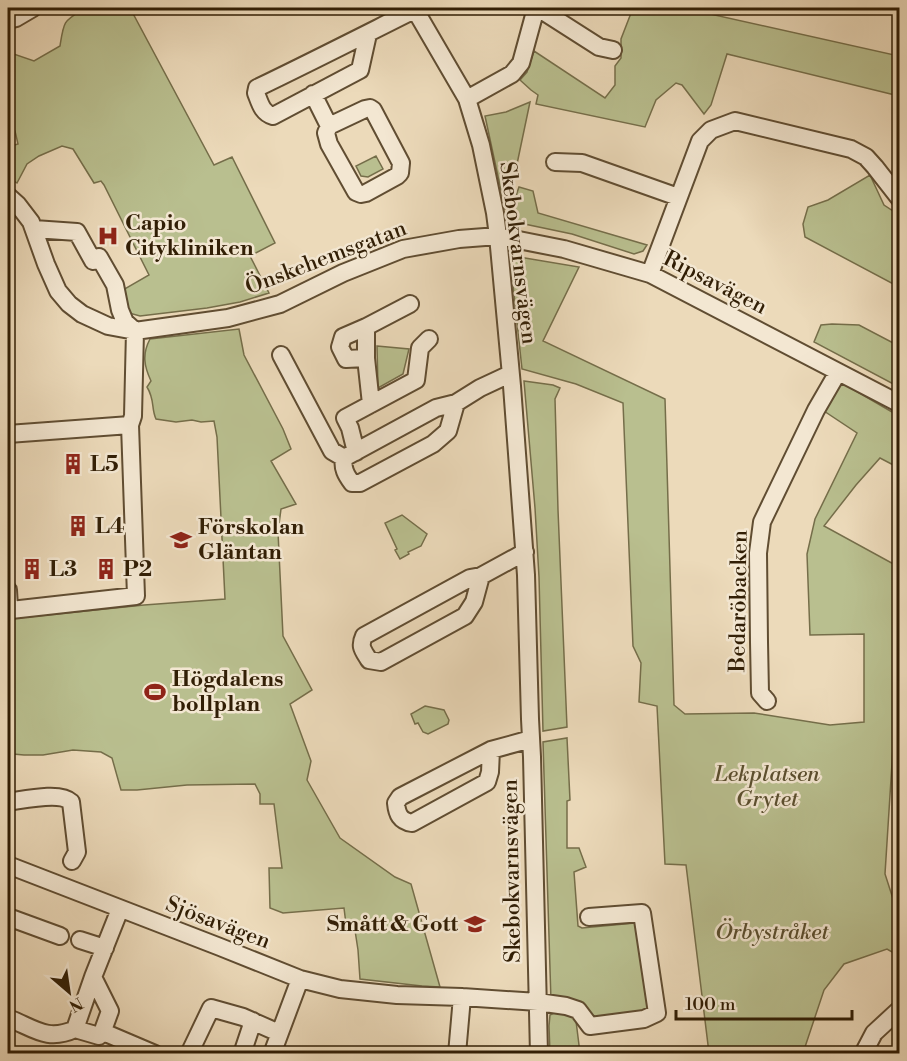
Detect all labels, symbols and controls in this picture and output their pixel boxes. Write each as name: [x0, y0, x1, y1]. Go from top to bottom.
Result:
street label: Skebokvarnsvägen: [493, 160, 543, 346]
place label: Capio Citykliniken: [125, 210, 254, 262]
street label: Önskehemsgatan: [241, 214, 410, 301]
hospital icon: Capio Citykliniken: [96, 224, 120, 248]
street label: Ripsavägen: [658, 245, 772, 321]
place label: L5: [90, 451, 119, 478]
building icon: L5: [61, 452, 85, 476]
place label: L4: [95, 513, 125, 540]
building icon: L4: [66, 514, 90, 538]
place label: Förskolan Gläntan: [198, 514, 305, 566]
school or university icon: Förskolan Gläntan: [169, 528, 193, 552]
street label: Bedaröbacken: [724, 530, 754, 673]
place label: L3: [49, 556, 77, 583]
place label: P2: [123, 556, 152, 583]
building icon: L3: [20, 557, 44, 581]
building icon: P2: [94, 557, 118, 581]
place label: Högdalens bollplan: [172, 666, 283, 718]
sports icon: Högdalens bollplan: [143, 680, 167, 704]
park label: Lekplatsen Grytet: [714, 761, 820, 813]
street label: Skebokvarnsvägen: [497, 779, 527, 963]
street label: Sjösavägen: [162, 891, 274, 955]
place label: Smått & Gott: [327, 911, 458, 938]
school or university icon: Smått & Gott: [463, 912, 487, 936]
park label: Örbystråket: [715, 918, 830, 946]
north arrow: [39, 962, 99, 1022]
scale bar: [676, 983, 852, 1021]
text: N: [65, 992, 86, 1016]
text: 100 m: [685, 993, 736, 1016]

